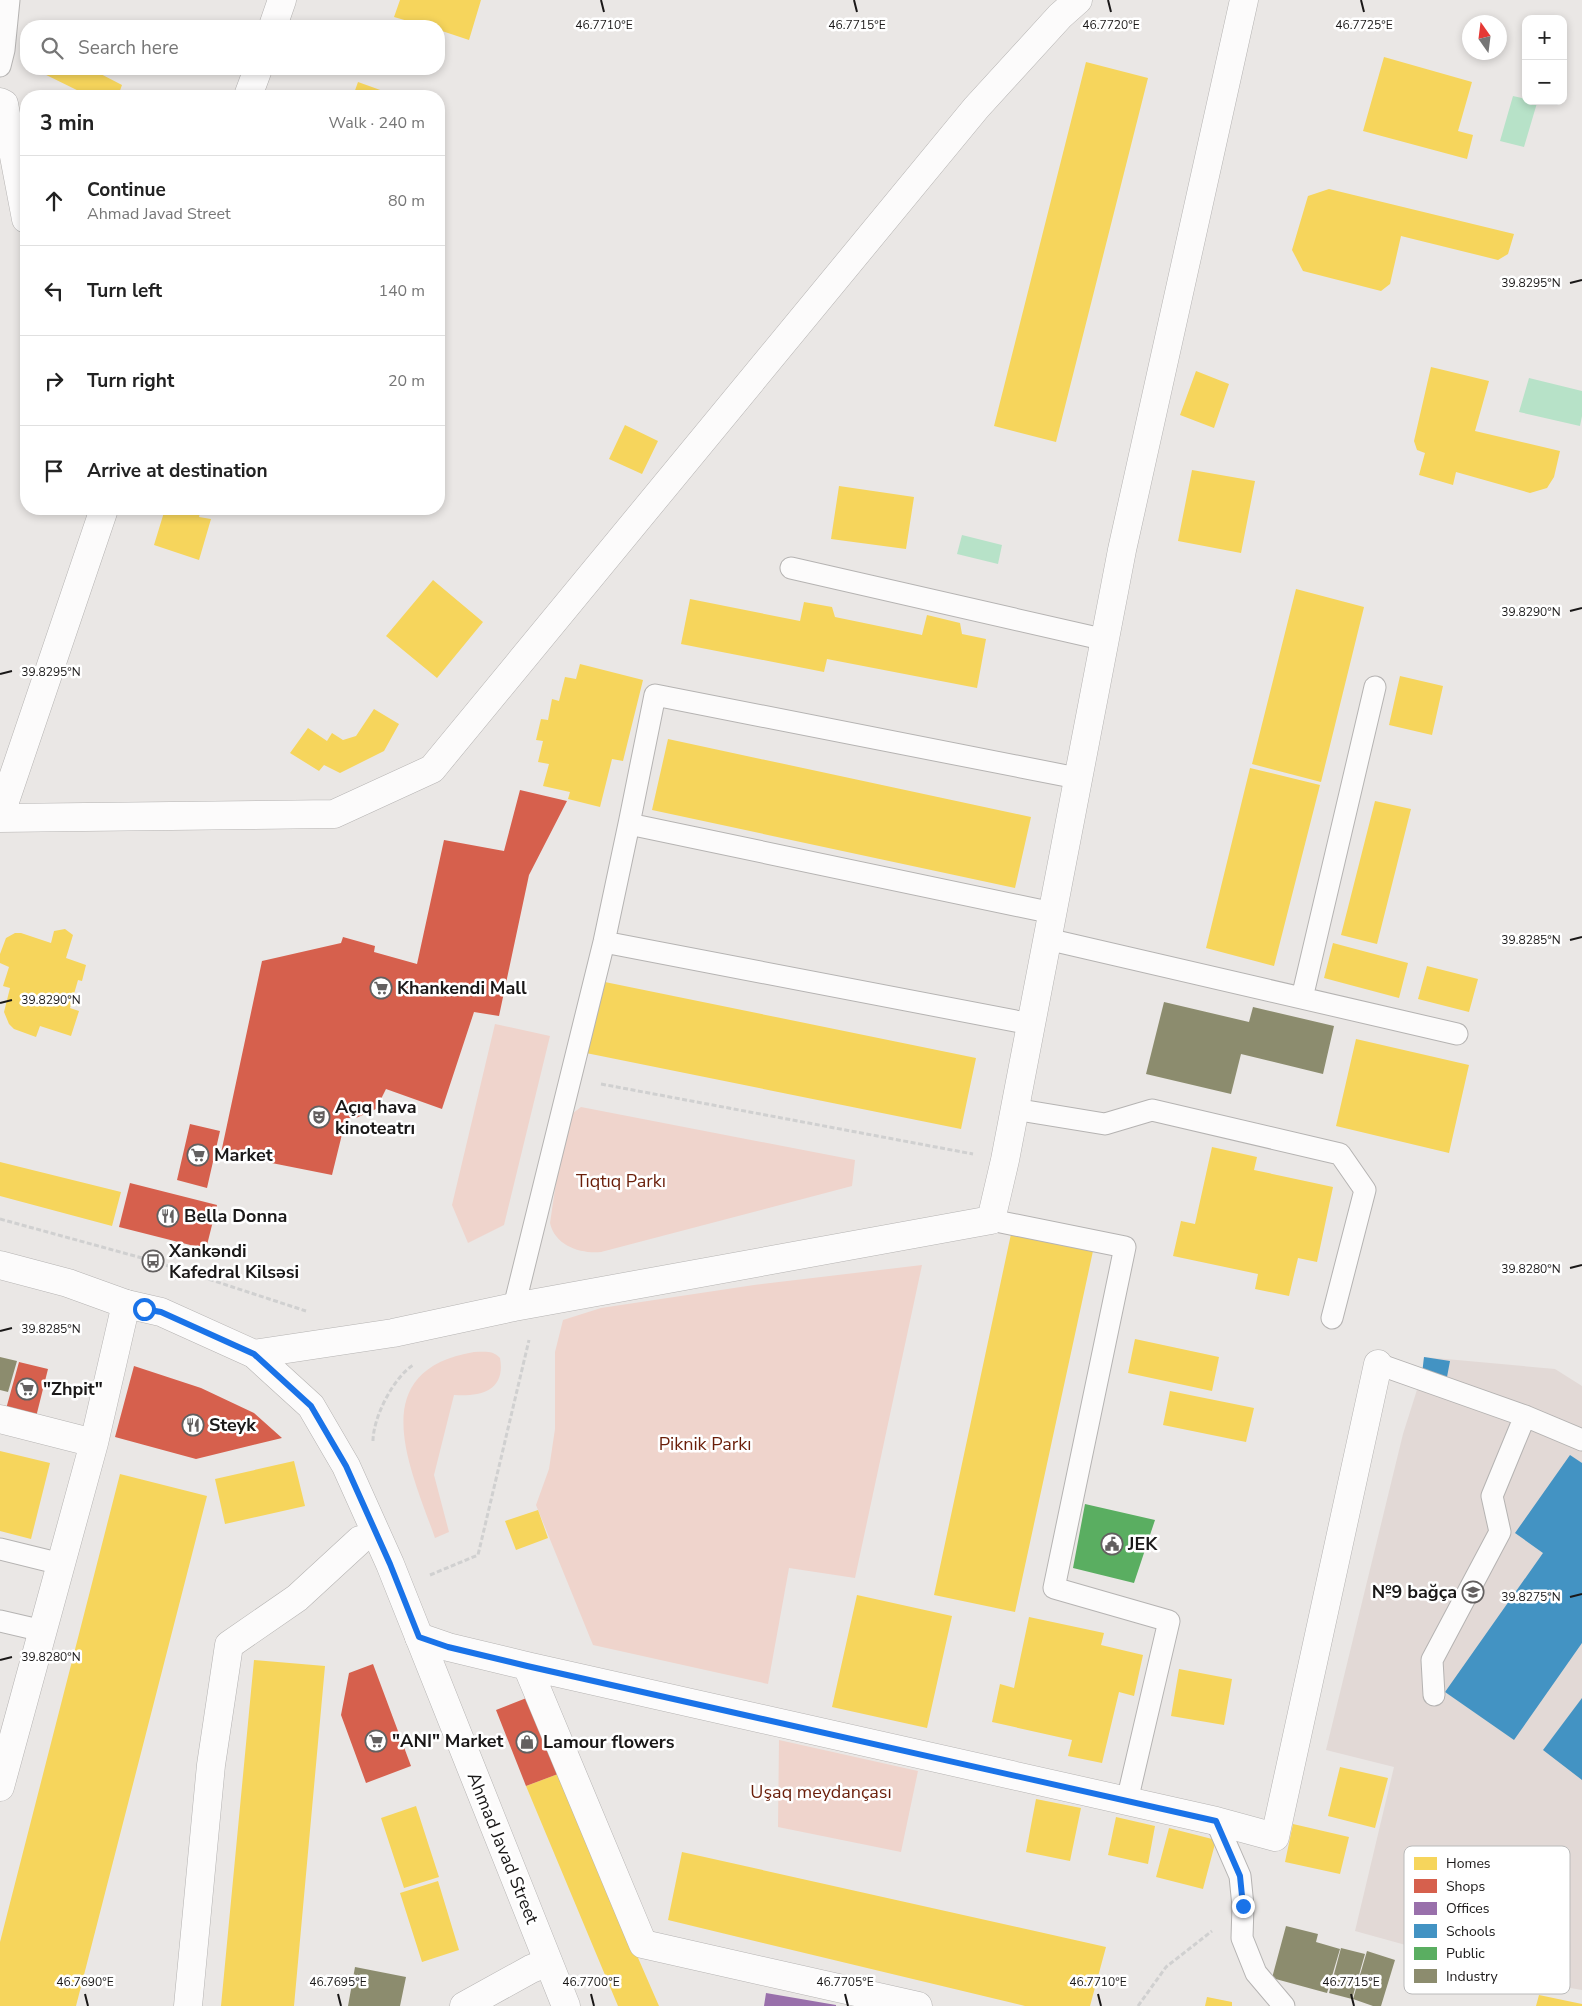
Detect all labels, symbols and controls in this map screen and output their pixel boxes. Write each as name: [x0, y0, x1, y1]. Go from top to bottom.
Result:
north arrow: [1462, 15, 1507, 60]
map controls: [1522, 15, 1567, 105]
button: +: [1522, 15, 1567, 60]
text: 46.7710°E: [575, 17, 633, 33]
text: 46.7715°E: [828, 17, 886, 33]
text: 46.7720°E: [1082, 17, 1140, 33]
text: 46.7725°E: [1335, 17, 1393, 33]
search box: [20, 20, 445, 75]
icon: search: [38, 34, 66, 62]
text: Search here: [78, 35, 179, 61]
button: −: [1522, 60, 1567, 105]
text: 3 min: [40, 109, 94, 137]
text: Walk · 240 m: [329, 112, 425, 134]
text: Continue: [87, 177, 166, 203]
icon: ahead: [40, 187, 68, 215]
text: 80 m: [388, 190, 425, 212]
text: Ahmad Javad Street: [87, 203, 231, 225]
text: 39.8295°N: [1501, 275, 1561, 291]
icon: left: [40, 277, 68, 305]
text: Turn left: [87, 278, 162, 304]
text: 140 m: [378, 280, 425, 302]
icon: right: [40, 367, 68, 395]
text: Turn right: [87, 368, 174, 394]
text: 20 m: [388, 370, 425, 392]
icon: arrive: [40, 457, 68, 485]
text: Arrive at destination: [87, 458, 268, 484]
text: 39.8290°N: [1501, 604, 1561, 620]
text: 39.8295°N: [21, 664, 81, 680]
text: 39.8285°N: [1501, 932, 1561, 948]
supermarket icon: Khankendi Mall: [369, 976, 393, 1000]
place label: Khankendi Mall: [397, 976, 527, 1000]
text: 39.8290°N: [21, 992, 81, 1008]
place label: Açıq hava kinoteatrı: [335, 1095, 417, 1140]
theatre icon: Açıq hava kinoteatrı: [307, 1105, 331, 1129]
supermarket icon: Market: [186, 1143, 210, 1167]
place label: Market: [214, 1143, 273, 1167]
park label: Tıqtıq Parkı: [576, 1169, 666, 1193]
restaurant icon: Bella Donna: [156, 1204, 180, 1228]
place label: Bella Donna: [184, 1204, 287, 1228]
place label: Xankəndi Kafedral Kilsəsi: [168, 1239, 299, 1284]
bus stop icon: Xankəndi Kafedral Kilsəsi: [141, 1249, 165, 1273]
text: 39.8280°N: [1501, 1261, 1561, 1277]
route start: [133, 1298, 156, 1321]
text: 39.8285°N: [21, 1321, 81, 1337]
supermarket icon: "Zhpit": [15, 1377, 39, 1401]
place label: "Zhpit": [43, 1377, 103, 1401]
restaurant icon: Steyk: [181, 1413, 205, 1437]
place label: Steyk: [209, 1413, 256, 1437]
park label: Piknik Parkı: [659, 1432, 751, 1456]
public building icon: JEK: [1100, 1532, 1124, 1556]
place label: JEK: [1127, 1532, 1158, 1556]
place label: №9 bağça: [1372, 1580, 1457, 1604]
school or university icon: №9 bağça: [1461, 1580, 1485, 1604]
text: 39.8275°N: [1501, 1589, 1561, 1605]
text: 39.8280°N: [21, 1649, 81, 1665]
supermarket icon: "ANI" Market: [364, 1729, 388, 1753]
place label: "ANI" Market: [392, 1729, 504, 1753]
shop icon: Lamour flowers: [515, 1730, 539, 1754]
place label: Lamour flowers: [543, 1730, 675, 1754]
street label: Ahmad Javad Street: [462, 1769, 545, 1928]
park label: Uşaq meydançası: [750, 1780, 892, 1804]
legend: [1404, 1846, 1570, 1994]
text: Homes: [1446, 1854, 1491, 1873]
text: Shops: [1446, 1877, 1486, 1896]
route end: [1232, 1895, 1255, 1918]
text: Offices: [1446, 1899, 1490, 1918]
text: Schools: [1446, 1922, 1496, 1941]
text: Public: [1446, 1944, 1485, 1963]
text: Industry: [1446, 1967, 1499, 1986]
text: 46.7690°E: [56, 1974, 114, 1990]
text: 46.7695°E: [309, 1974, 367, 1990]
text: 46.7700°E: [562, 1974, 620, 1990]
text: 46.7705°E: [816, 1974, 874, 1990]
text: 46.7710°E: [1069, 1974, 1127, 1990]
text: 46.7715°E: [1322, 1974, 1380, 1990]

